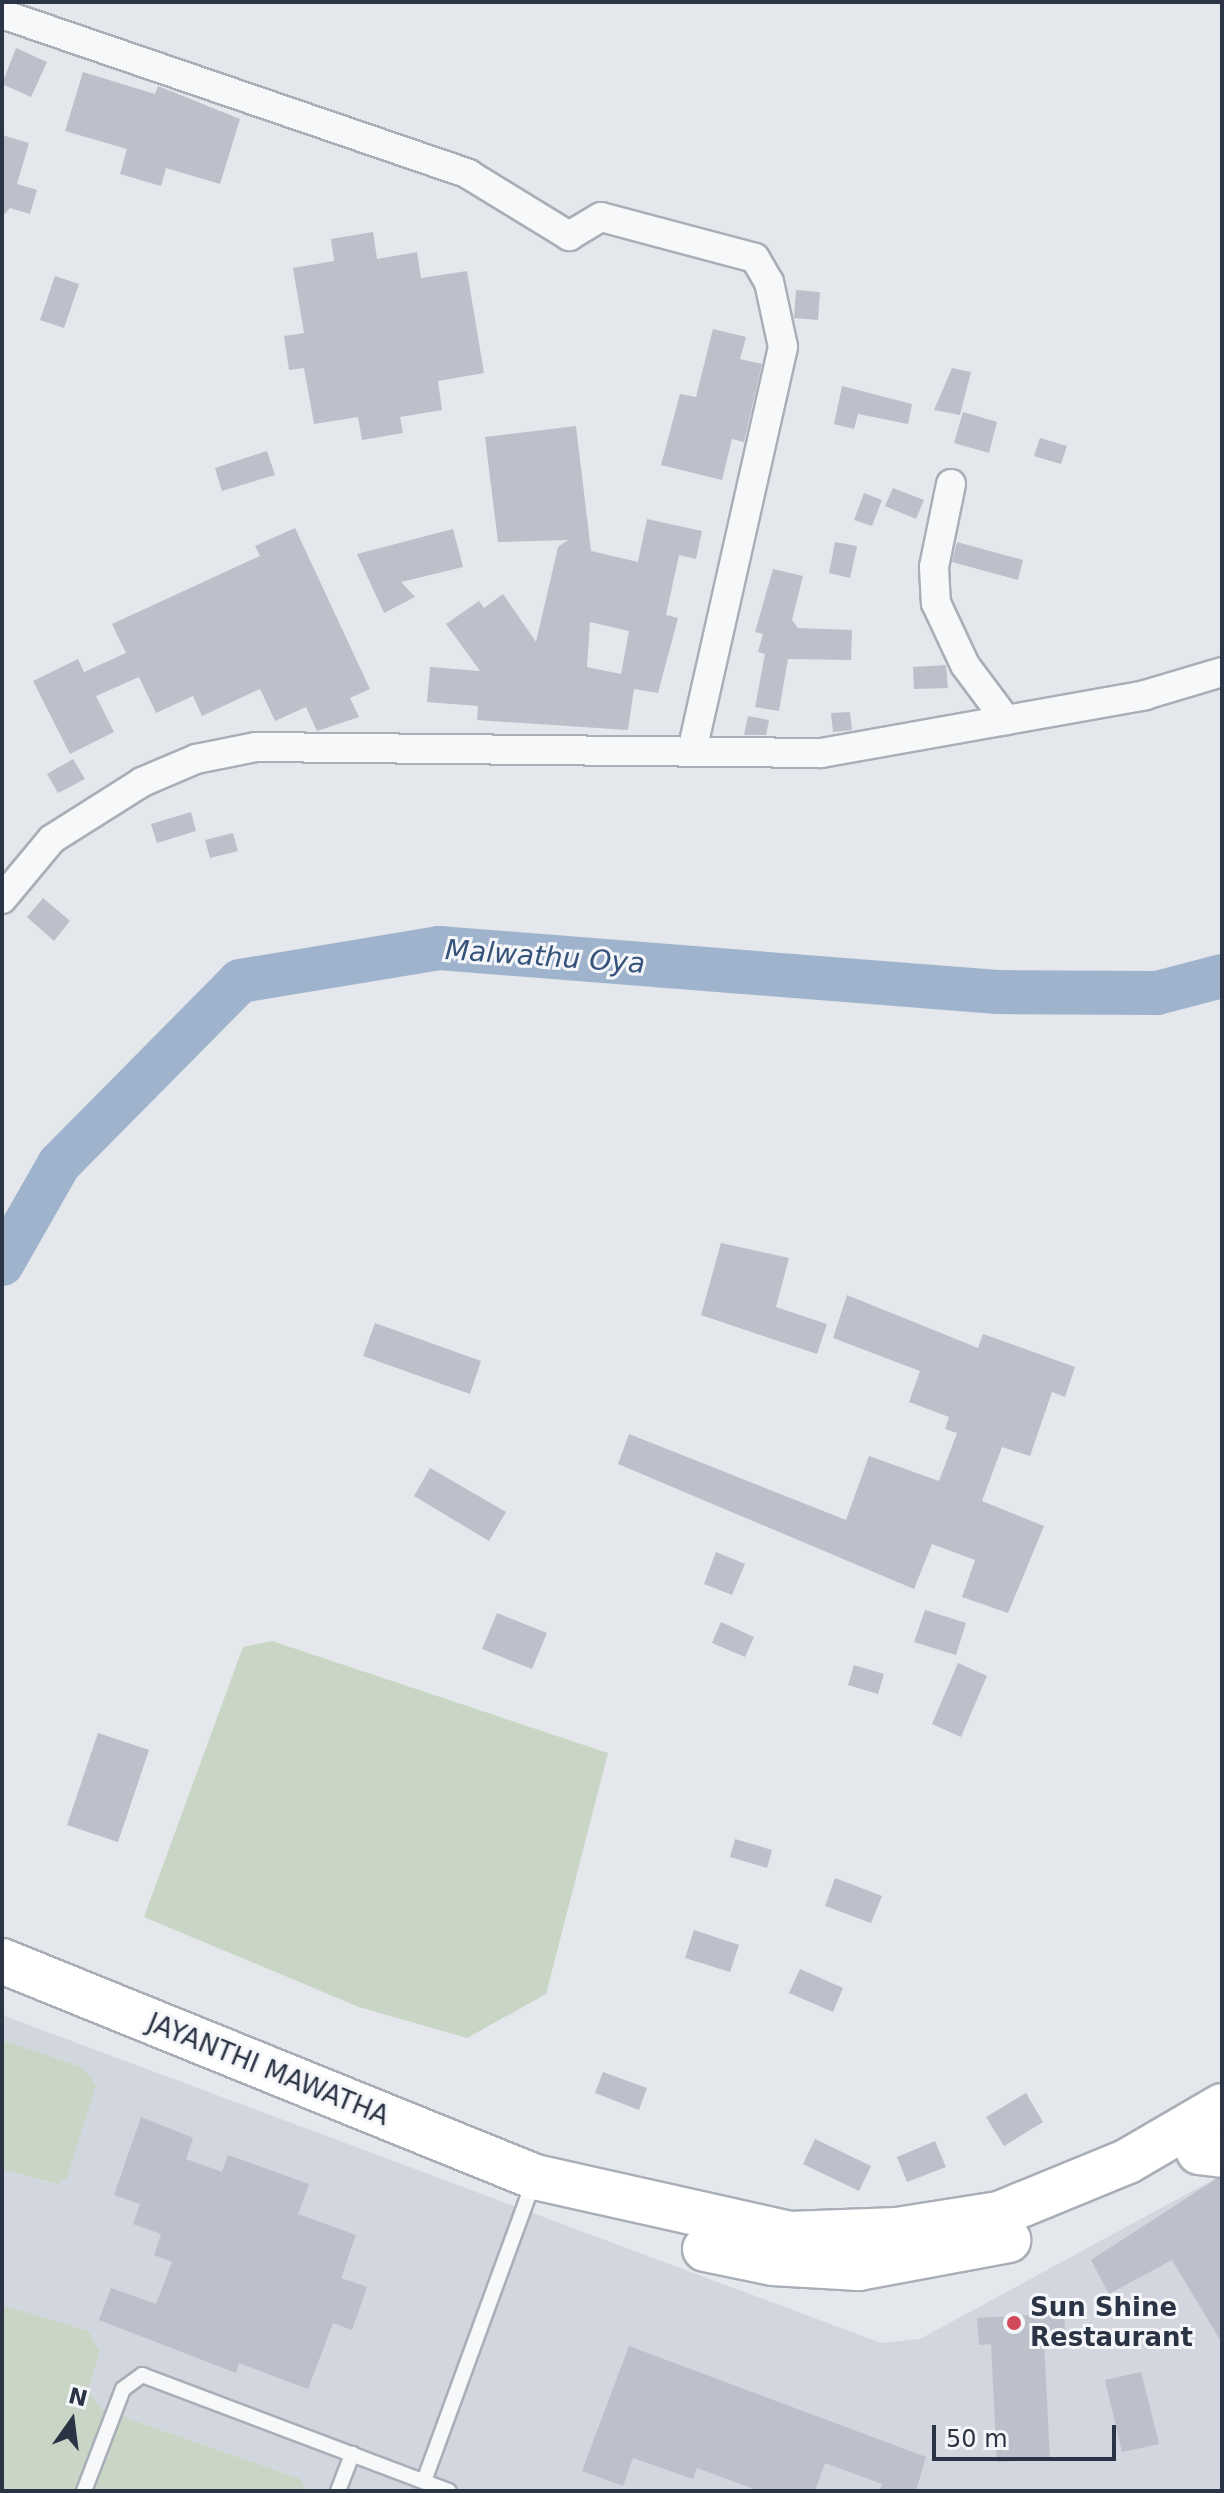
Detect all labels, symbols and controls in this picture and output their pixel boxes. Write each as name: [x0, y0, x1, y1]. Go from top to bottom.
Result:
water label: Malwathu Oya: [444, 933, 646, 981]
street label: JAYANTHI MAWATHA: [143, 2007, 393, 2133]
place label: Sun Shine Restaurant: [1030, 2292, 1193, 2354]
marker: Sun Shine Restaurant: [1005, 2314, 1023, 2332]
north arrow: [32, 2381, 112, 2461]
text: N: [66, 2383, 90, 2412]
scale bar: [936, 2409, 1120, 2459]
text: 50 m: [946, 2425, 1008, 2453]

